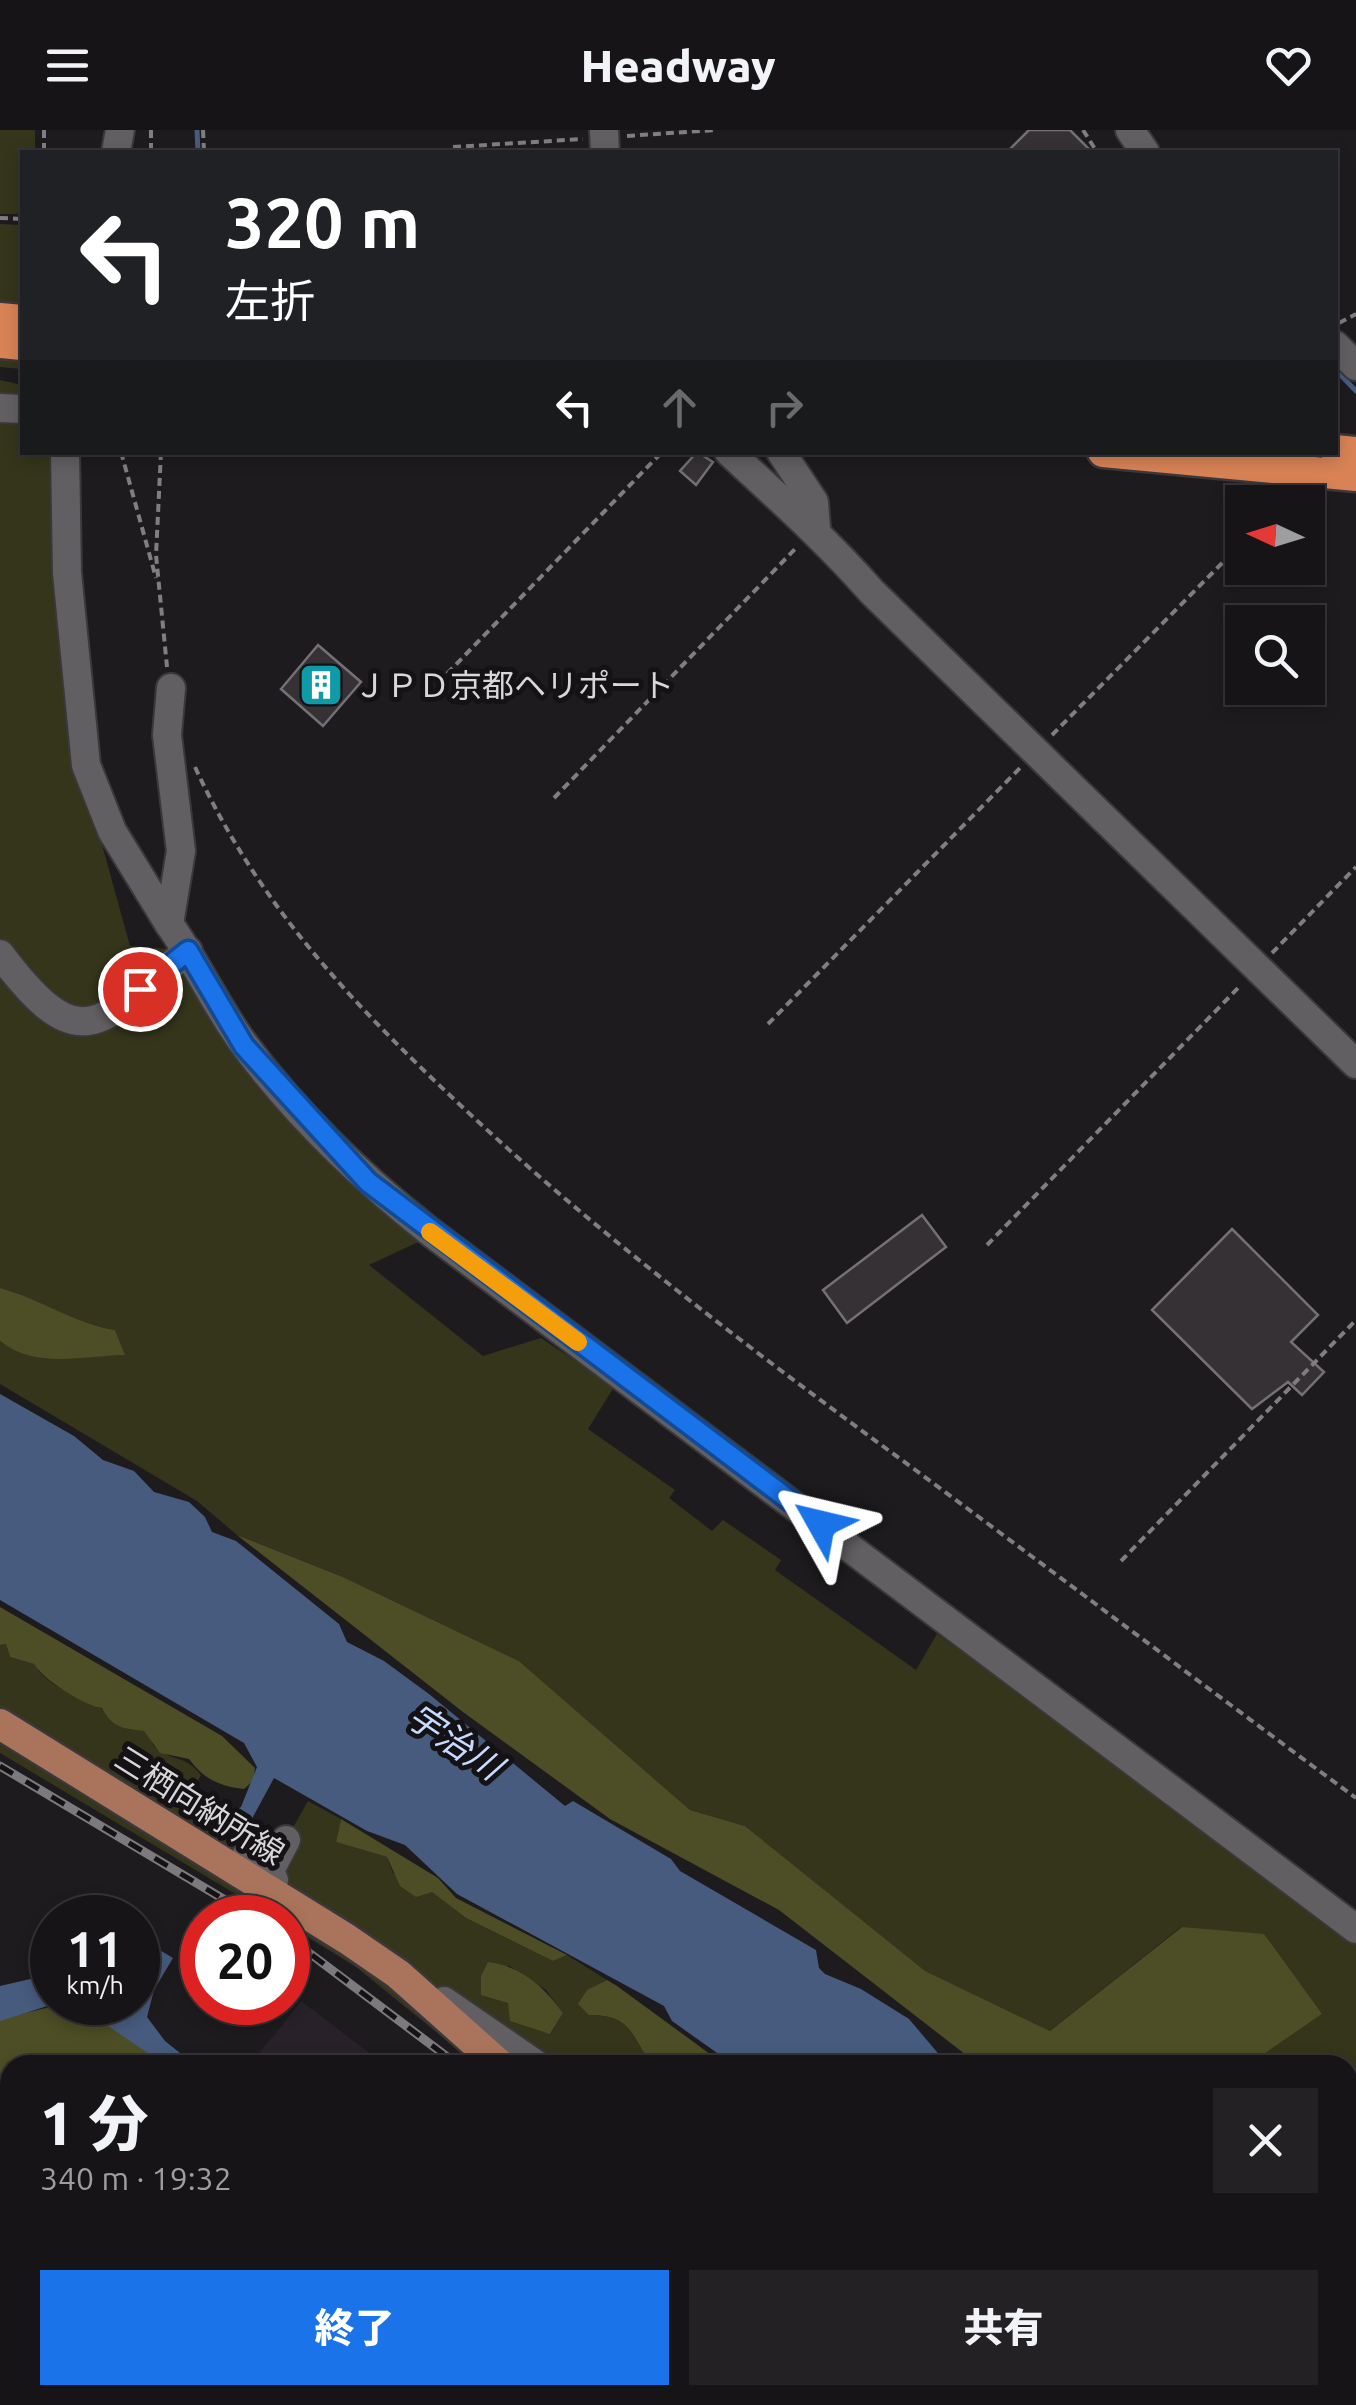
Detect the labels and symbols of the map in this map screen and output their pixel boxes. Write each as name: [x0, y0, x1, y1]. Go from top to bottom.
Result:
north arrow: [1225, 485, 1325, 585]
building icon: ＪＰＤ京都ヘリポート: [298, 662, 344, 708]
place label: ＪＰＤ京都ヘリポート: [354, 667, 674, 703]
pin: [98, 947, 183, 1032]
position arrow: [769, 1472, 873, 1576]
water label: 宇治川: [400, 1695, 513, 1789]
street label: 三栖向納所線: [109, 1739, 291, 1871]
speed limit sign: 20: [180, 1895, 310, 2025]

